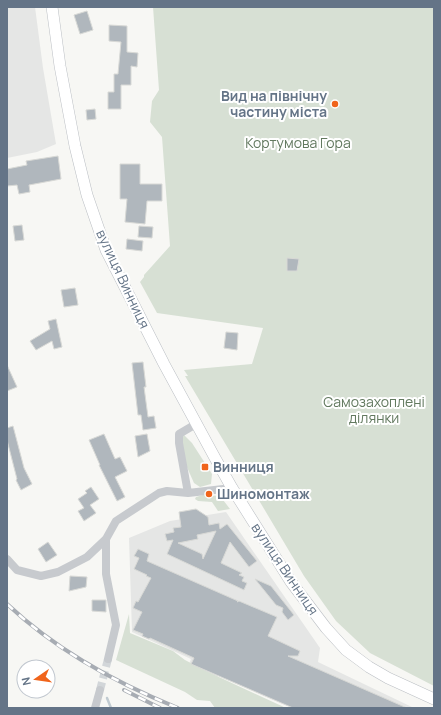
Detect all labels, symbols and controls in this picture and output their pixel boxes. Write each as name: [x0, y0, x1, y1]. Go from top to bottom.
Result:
place label: Вид на північну частину міста: [221, 86, 327, 121]
marker: Вид на північну частину міста: [330, 99, 340, 109]
park label: Кортумова Гора: [245, 133, 351, 152]
street label: вулиця Винниця: [92, 226, 155, 331]
park label: Самозахоплені ділянки: [323, 392, 425, 427]
place label: Винниця: [213, 457, 274, 476]
marker: Винниця: [200, 462, 210, 472]
place label: Шиномонтаж: [217, 484, 310, 503]
marker: Шиномонтаж: [204, 489, 214, 499]
street label: вулиця Винниця: [248, 519, 323, 618]
north arrow: [16, 659, 56, 699]
text: N: [18, 676, 34, 687]

